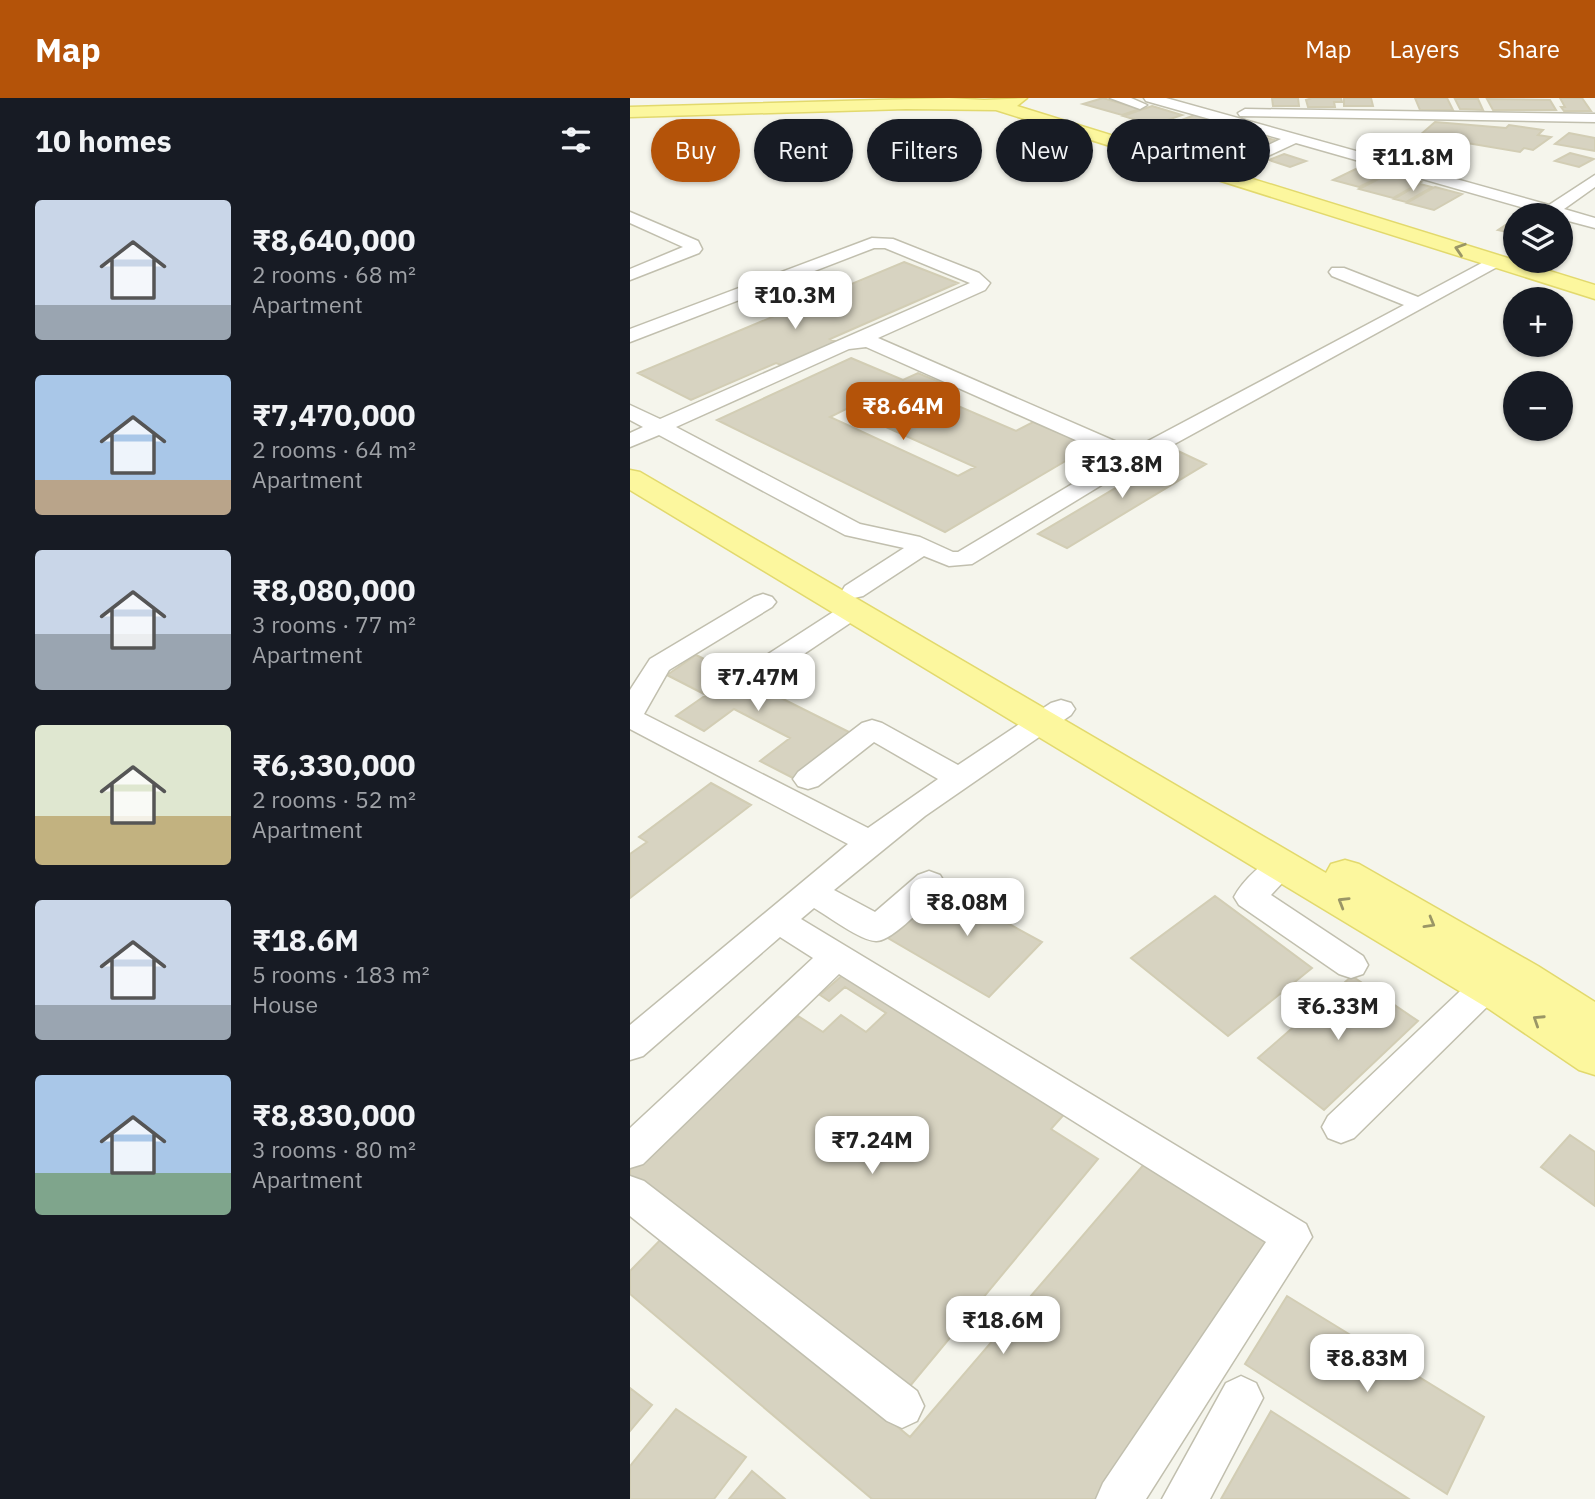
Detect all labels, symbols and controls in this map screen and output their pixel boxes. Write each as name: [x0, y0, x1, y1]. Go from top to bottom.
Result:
text: Map: [35, 28, 101, 71]
text: Map: [1305, 33, 1352, 65]
text: Layers: [1390, 33, 1460, 65]
text: Share: [1498, 33, 1560, 65]
chip: Buy: [651, 119, 740, 182]
chip: Rent: [754, 119, 853, 182]
chip: Filters: [867, 119, 982, 182]
chip: New: [996, 119, 1093, 182]
chip: Apartment: [1107, 119, 1270, 182]
text: 10 homes: [35, 121, 172, 160]
icon: filters: [557, 121, 595, 159]
pin: ₹11.8M: [1356, 134, 1470, 193]
text: ₹11.8M: [1372, 141, 1454, 171]
map controls: [1503, 203, 1573, 441]
button: layers: [1503, 203, 1573, 273]
text: ₹8,640,000: [252, 220, 415, 259]
icon: home: [91, 228, 175, 312]
one-way arrow: [1454, 243, 1467, 257]
text: 2 rooms · 68 m²: [252, 259, 416, 289]
pin: ₹10.3M: [738, 272, 852, 331]
text: ₹10.3M: [754, 279, 836, 309]
button: +: [1503, 287, 1573, 357]
text: Apartment: [252, 289, 363, 319]
button: −: [1503, 371, 1573, 441]
pin: ₹8.64M: [846, 382, 960, 442]
text: ₹8.64M: [862, 390, 944, 420]
text: ₹7,470,000: [252, 395, 415, 434]
icon: home: [91, 403, 175, 487]
text: 2 rooms · 64 m²: [252, 434, 416, 464]
pin: ₹13.8M: [1065, 440, 1179, 500]
text: ₹13.8M: [1081, 448, 1163, 478]
text: Apartment: [252, 464, 363, 494]
text: ₹8,080,000: [252, 570, 415, 609]
icon: home: [91, 578, 175, 662]
text: 3 rooms · 77 m²: [252, 609, 416, 639]
text: Apartment: [252, 639, 363, 669]
pin: ₹7.47M: [701, 654, 815, 713]
text: ₹7.47M: [717, 661, 799, 691]
text: ₹6,330,000: [252, 745, 415, 784]
icon: home: [91, 753, 175, 837]
text: 2 rooms · 52 m²: [252, 784, 416, 814]
text: Apartment: [252, 814, 363, 844]
pin: ₹8.08M: [910, 878, 1024, 938]
text: ₹8.08M: [926, 886, 1008, 916]
one-way arrow: [1338, 897, 1351, 910]
one-way arrow: [1423, 915, 1436, 928]
text: ₹18.6M: [252, 920, 359, 959]
icon: home: [91, 928, 175, 1012]
text: 5 rooms · 183 m²: [252, 959, 430, 989]
pin: ₹6.33M: [1281, 982, 1395, 1042]
text: House: [252, 989, 318, 1019]
text: ₹6.33M: [1297, 990, 1379, 1020]
one-way arrow: [1533, 1016, 1546, 1028]
text: ₹8,830,000: [252, 1095, 415, 1134]
icon: home: [91, 1103, 175, 1187]
pin: ₹7.24M: [815, 1116, 929, 1176]
text: ₹7.24M: [831, 1124, 913, 1154]
text: 3 rooms · 80 m²: [252, 1134, 416, 1164]
text: Apartment: [252, 1164, 363, 1194]
pin: ₹18.6M: [946, 1296, 1060, 1356]
text: ₹18.6M: [962, 1304, 1044, 1334]
pin: ₹8.83M: [1310, 1334, 1424, 1394]
text: ₹8.83M: [1326, 1342, 1408, 1372]

